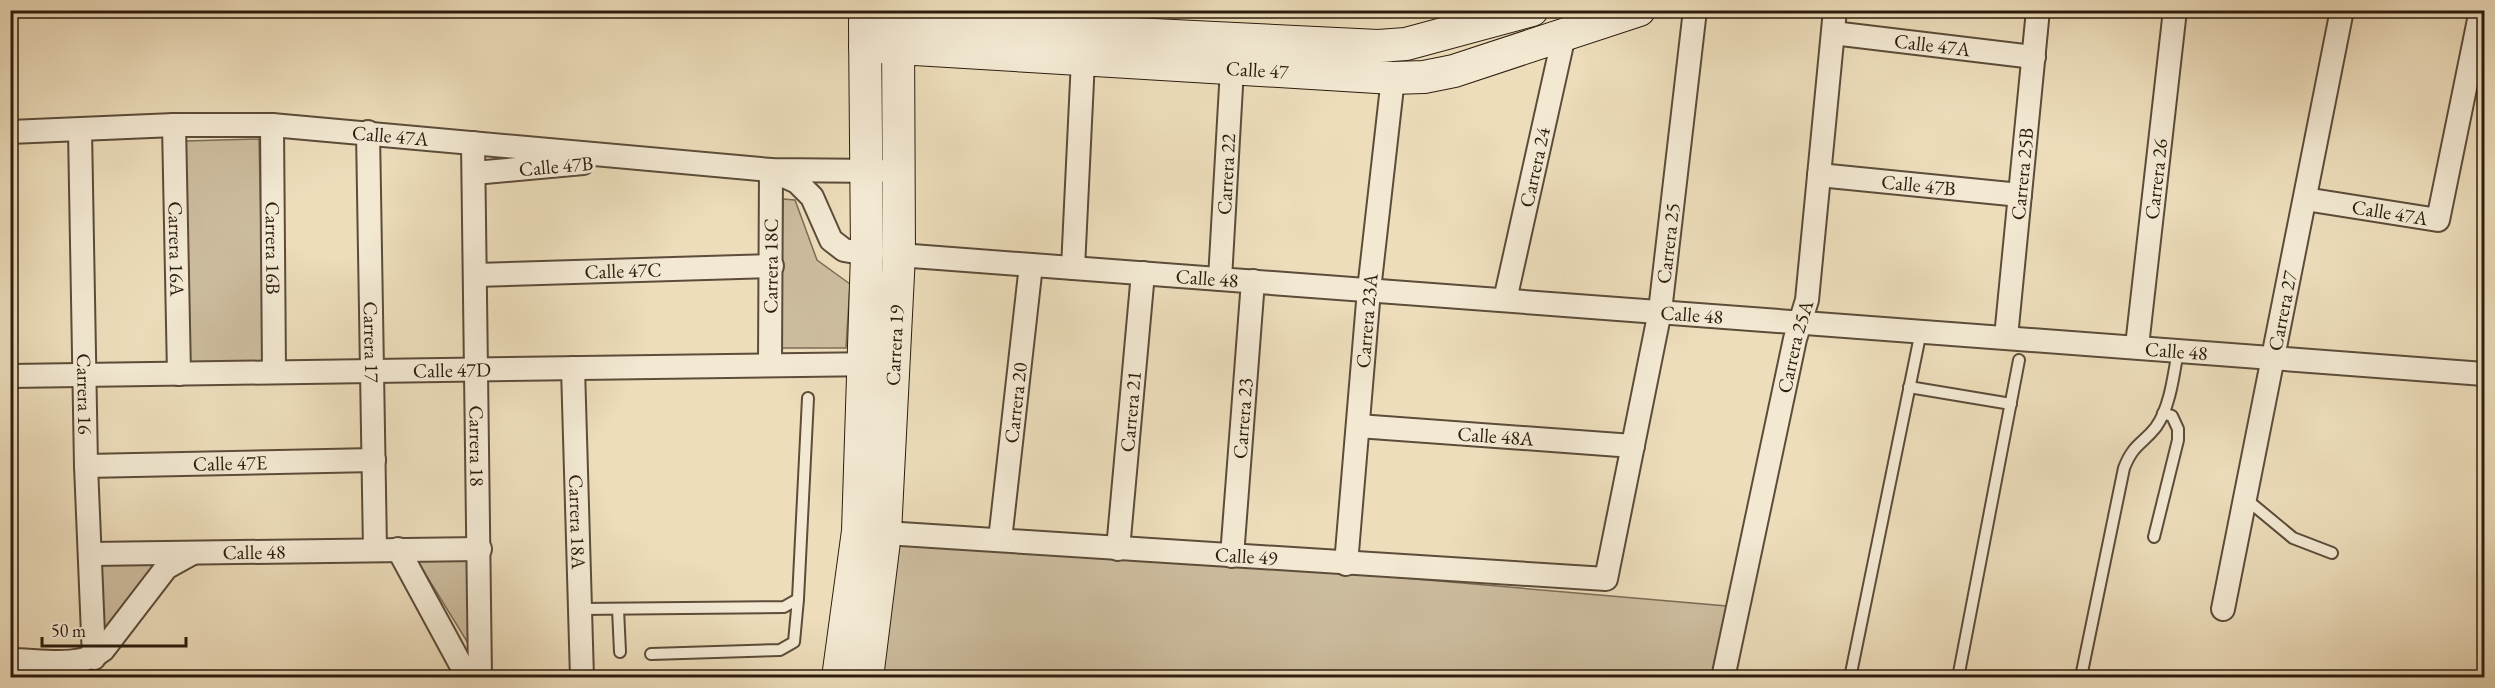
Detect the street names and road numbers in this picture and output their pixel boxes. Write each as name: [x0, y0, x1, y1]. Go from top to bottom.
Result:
street label: Calle 47A: [1893, 27, 1972, 62]
street label: Calle 47: [1225, 55, 1290, 85]
street label: Calle 47A: [351, 119, 430, 152]
street label: Carrera 24: [1513, 124, 1556, 210]
street label: Carrera 25B: [2005, 126, 2039, 221]
street label: Carrera 22: [1211, 132, 1241, 215]
street label: Carrera 26: [2138, 137, 2173, 221]
street label: Calle 47B: [518, 150, 594, 182]
street label: Calle 47B: [1880, 168, 1957, 202]
street label: Calle 47A: [2350, 194, 2430, 231]
street label: Carrera 16A: [163, 201, 190, 297]
street label: Carrera 16B: [260, 201, 286, 295]
street label: Carrera 25: [1650, 201, 1685, 285]
street label: Carrera 18C: [757, 218, 784, 314]
street label: Calle 47C: [584, 256, 662, 285]
street label: Calle 48: [1175, 263, 1239, 293]
street label: Carrera 27: [2262, 268, 2303, 353]
street label: Carrera 23A: [1349, 272, 1384, 369]
street label: Carrera 25A: [1771, 297, 1819, 396]
street label: Calle 48: [1659, 299, 1724, 330]
street label: Carrera 17: [358, 301, 385, 383]
street label: Carrera 19: [879, 304, 909, 387]
street label: Calle 48: [2144, 336, 2209, 366]
street label: Carrera 16: [71, 353, 98, 435]
street label: Calle 47D: [413, 356, 491, 383]
street label: Carrera 20: [998, 361, 1033, 445]
street label: Carrera 21: [1114, 370, 1147, 453]
street label: Carrera 23: [1226, 377, 1259, 460]
street label: Carrera 18: [463, 405, 490, 487]
street label: Calle 48A: [1456, 420, 1535, 452]
street label: Calle 47E: [193, 449, 267, 477]
street label: Carrera 18A: [563, 474, 592, 570]
street label: Calle 48: [222, 538, 286, 565]
street label: Calle 49: [1214, 541, 1279, 571]

